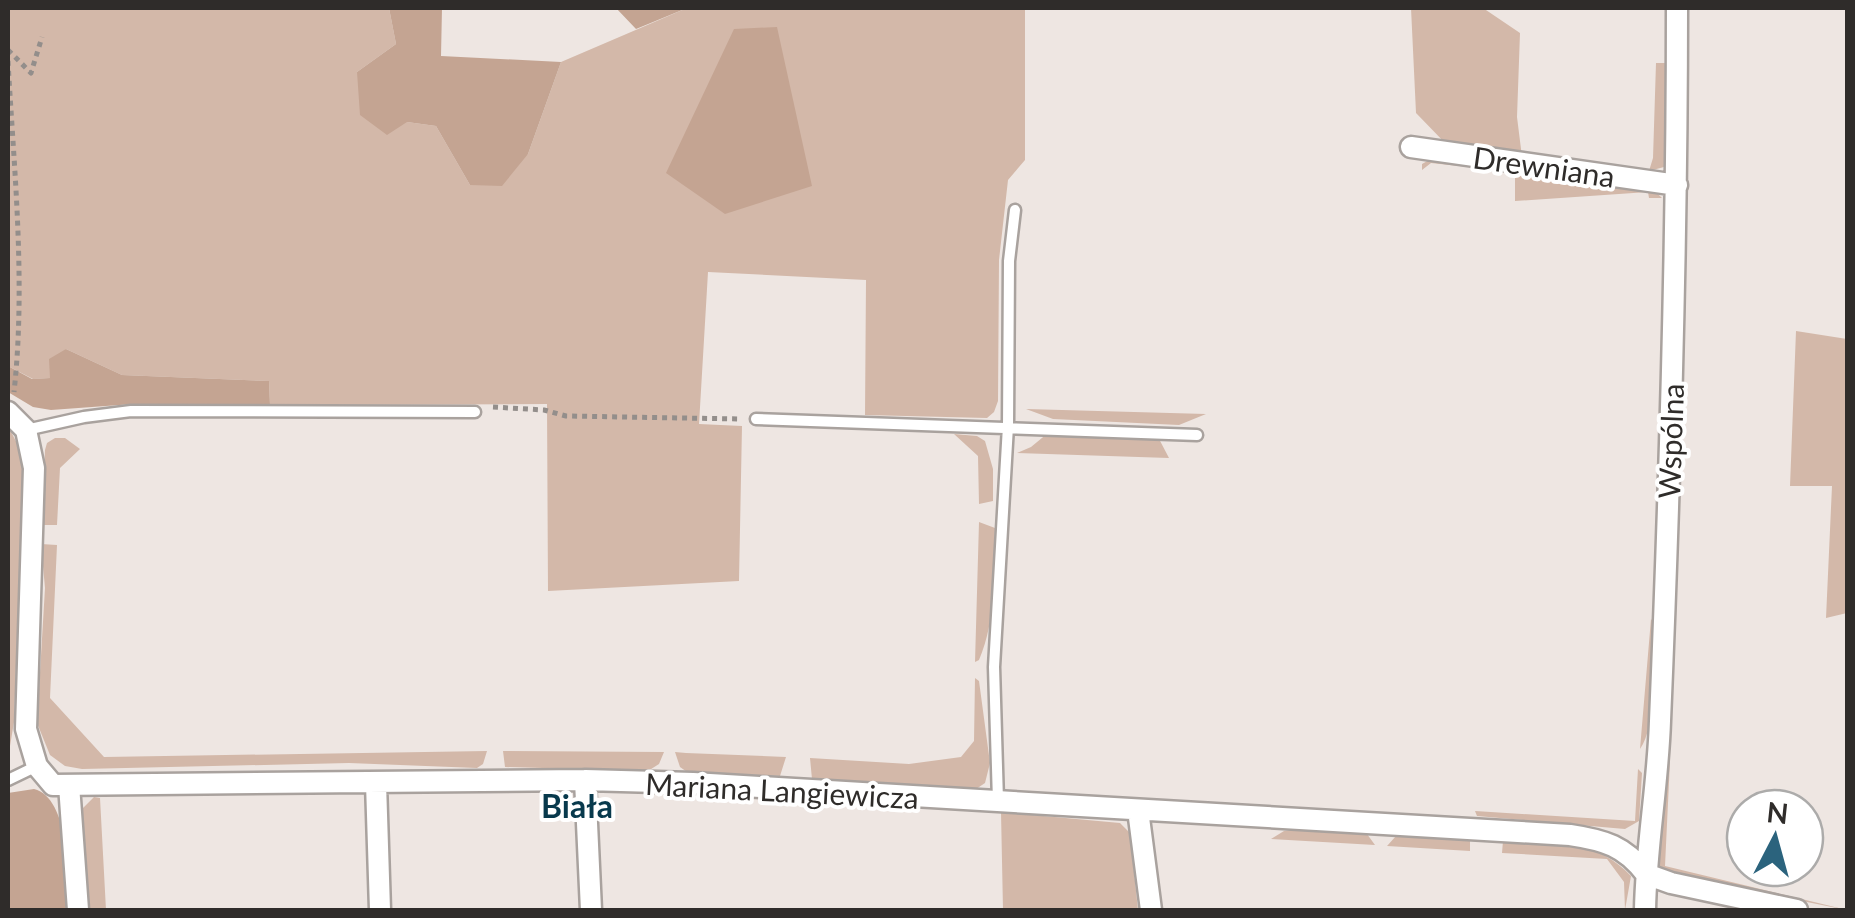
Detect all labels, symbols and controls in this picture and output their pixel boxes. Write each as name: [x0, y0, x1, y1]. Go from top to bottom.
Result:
street label: Drewniana: [1471, 138, 1617, 194]
street label: Wspólna: [1650, 383, 1690, 499]
street label: Mariana Langiewicza: [644, 765, 920, 815]
district label: Biała: [541, 786, 613, 825]
north arrow: [1725, 788, 1825, 888]
text: N: [1765, 794, 1790, 830]

